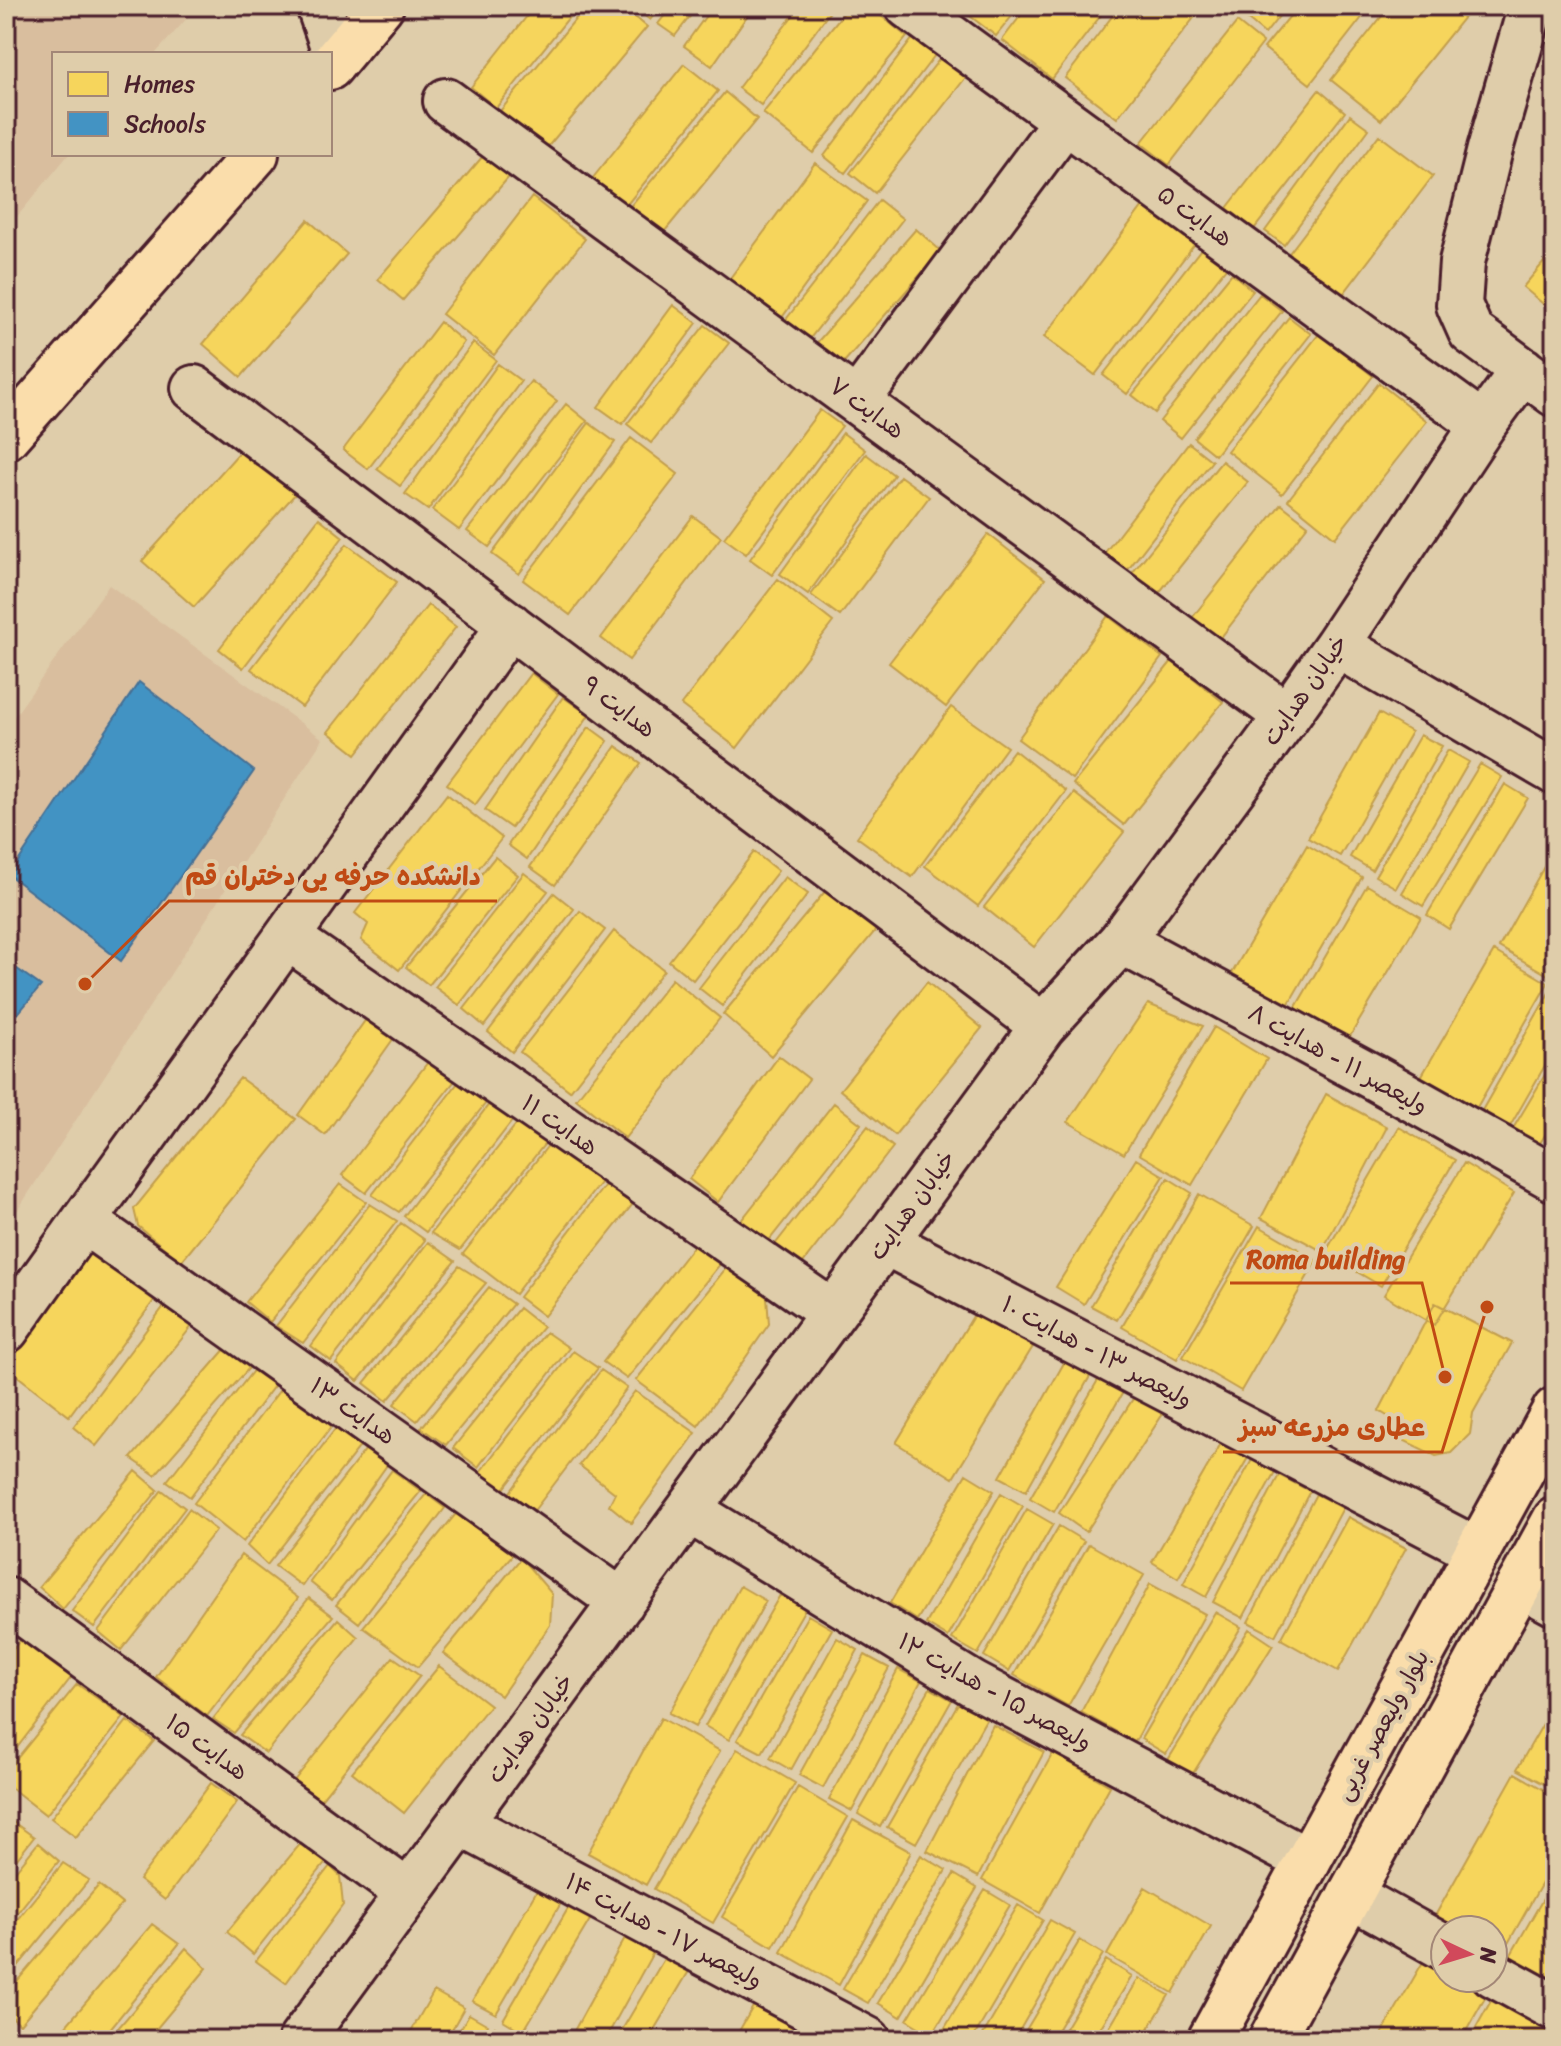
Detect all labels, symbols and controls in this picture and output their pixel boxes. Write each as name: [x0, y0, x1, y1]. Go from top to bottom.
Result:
legend: [52, 52, 332, 156]
text: Homes: [124, 63, 195, 105]
text: Schools: [124, 103, 207, 145]
street label: هدایت ۵: [1148, 174, 1242, 258]
street label: هدایت ۷: [820, 366, 914, 450]
street label: خیابان هدایت: [1251, 625, 1359, 755]
street label: هدایت ۹: [573, 665, 665, 749]
callout: دانشکده حرفه یی دختران قم: [169, 851, 497, 901]
text: دانشکده حرفه یی دختران قم: [185, 853, 481, 899]
street label: ولیعصر ۱۱ - هدایت ۸: [1240, 992, 1436, 1126]
street label: هدایت ۱۱: [512, 1083, 608, 1167]
street label: خیابان هدایت: [857, 1141, 967, 1269]
callout: Roma building: [1230, 1233, 1422, 1283]
text: Roma building: [1245, 1236, 1406, 1282]
street label: ولیعصر ۱۳ - هدایت ۱۰: [994, 1284, 1200, 1420]
street label: هدایت ۱۳: [301, 1366, 405, 1456]
callout: عطاری مزرعه سبز: [1223, 1402, 1442, 1452]
text: عطاری مزرعه سبز: [1236, 1404, 1425, 1450]
street label: ولیعصر ۱۵ - هدایت ۱۲: [890, 1621, 1100, 1763]
street label: بلوار ولیعصر غربی: [1323, 1641, 1441, 1809]
street label: خیابان هدایت: [475, 1664, 585, 1792]
street label: هدایت ۱۵: [156, 1702, 258, 1792]
street label: ولیعصر ۱۷ - هدایت ۱۴: [557, 1861, 771, 2001]
north arrow: [1429, 1914, 1509, 1994]
text: N: [1468, 1945, 1509, 1965]

